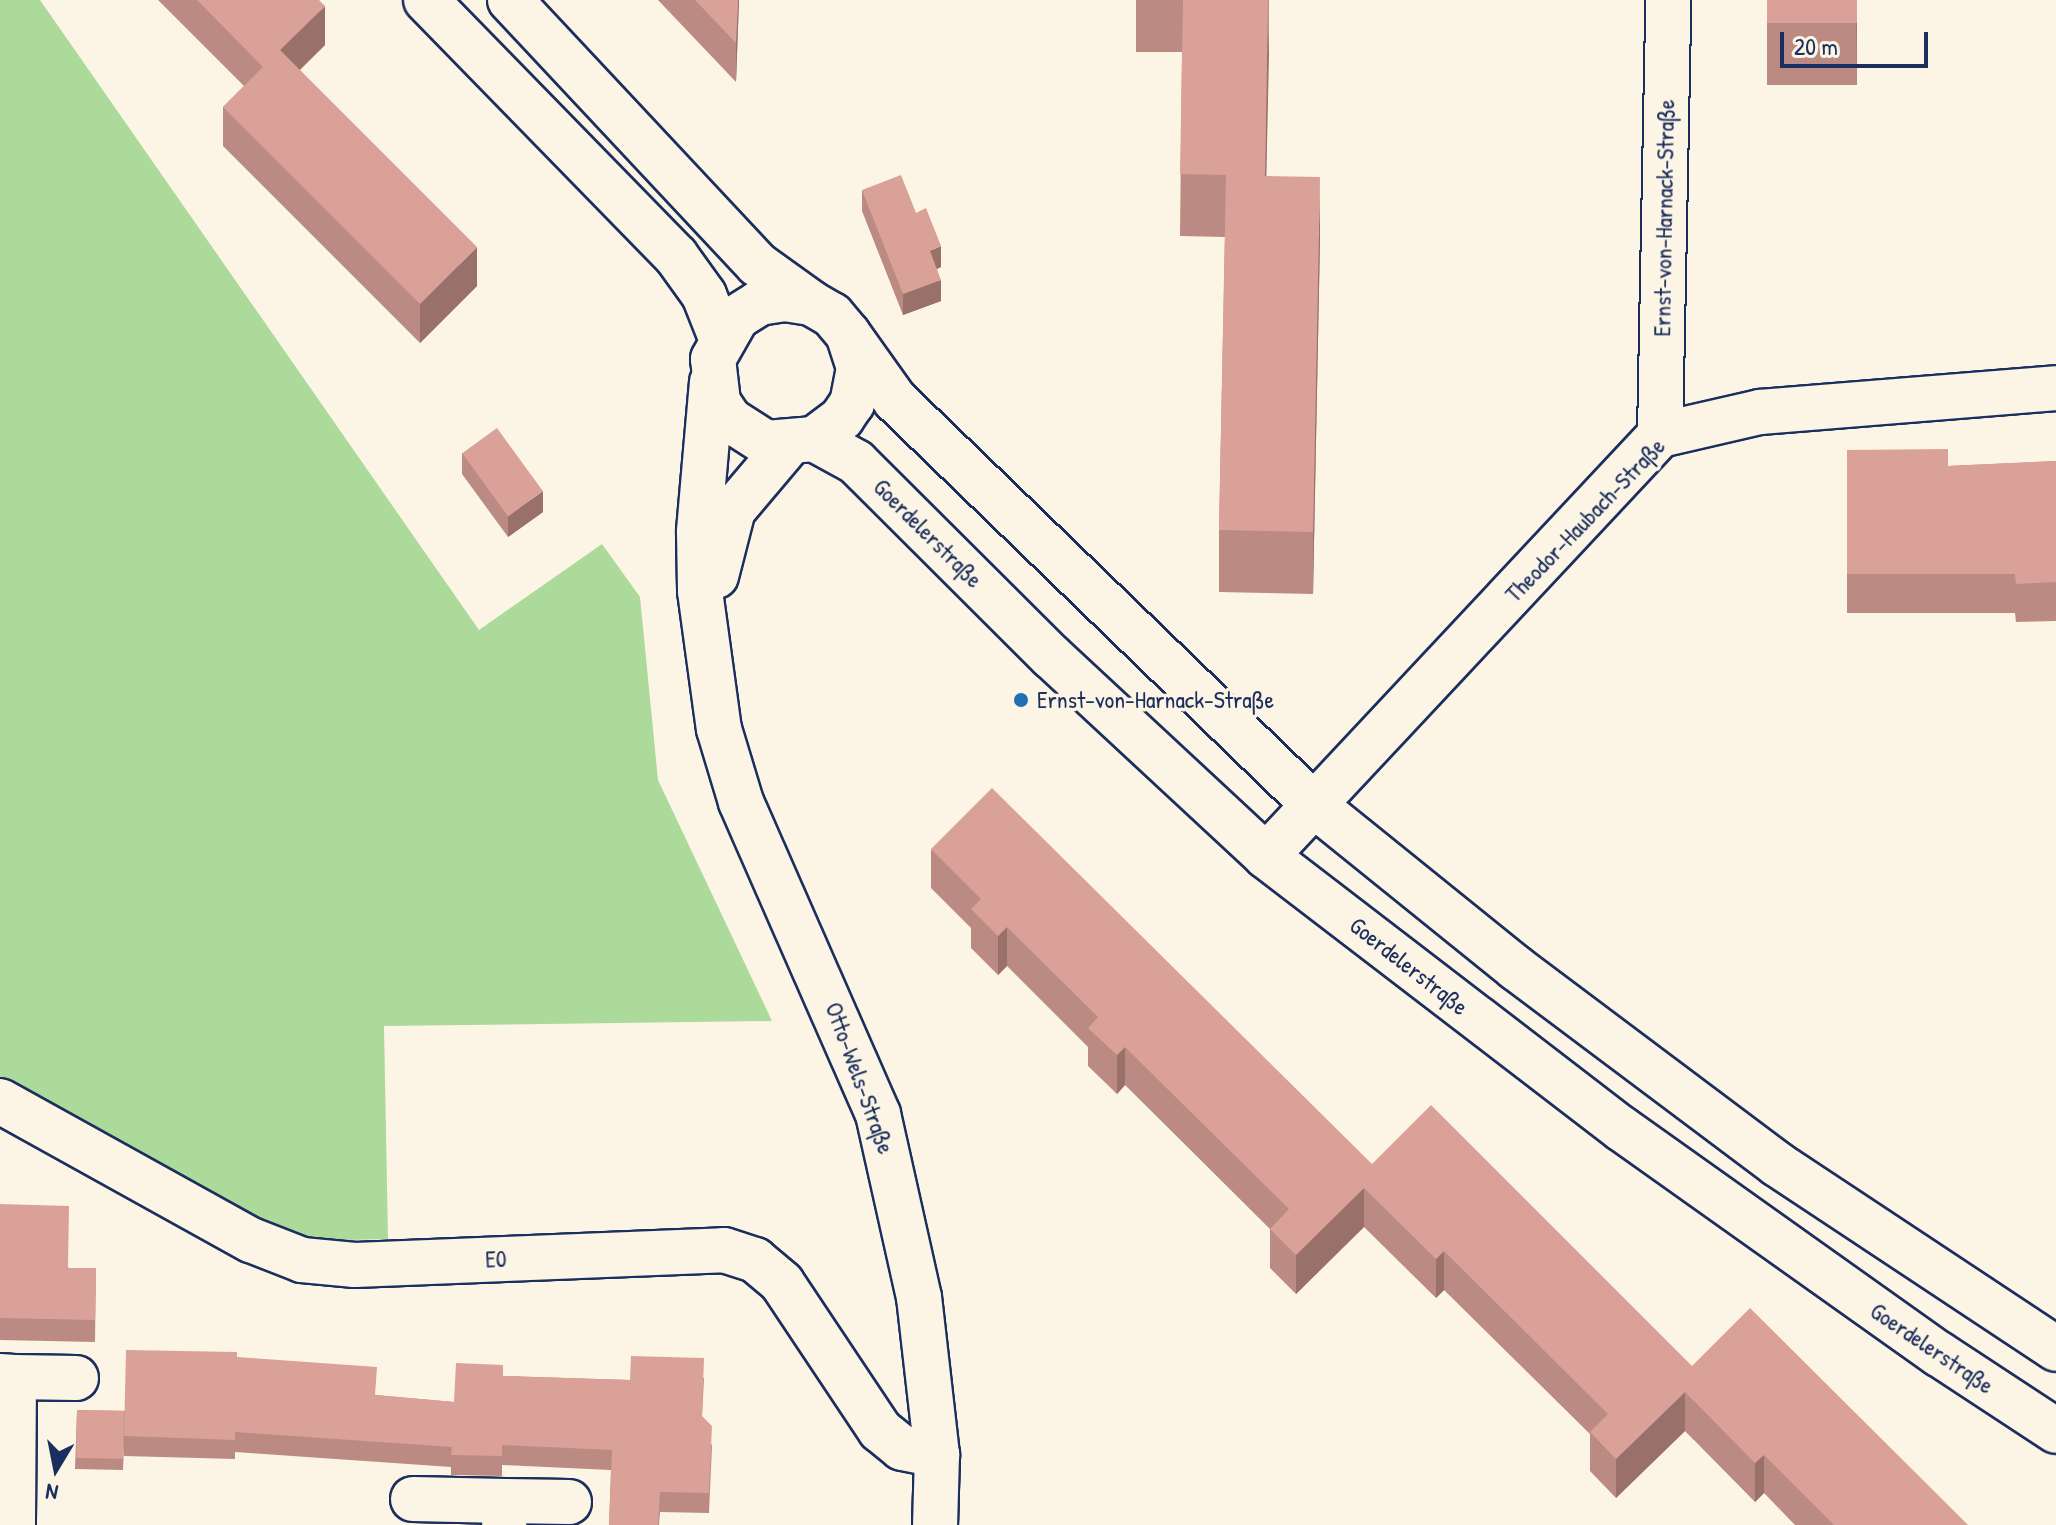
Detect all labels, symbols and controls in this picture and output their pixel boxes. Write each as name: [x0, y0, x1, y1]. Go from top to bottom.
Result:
scale bar: [1784, 16, 1932, 66]
text: 20 m: [1794, 30, 1838, 62]
street label: Ernst-von-Harnack-Straße: [1648, 99, 1680, 337]
street label: Theodor-Haubach-Straße: [1499, 432, 1671, 608]
street label: Goerdelerstraße: [867, 472, 989, 594]
place label: Ernst-von-Harnack-Straße: [1037, 686, 1274, 714]
marker: Ernst-von-Harnack-Straße: [1012, 691, 1030, 709]
street label: Goerdelerstraße: [1344, 911, 1474, 1021]
street label: Otto-Wels-Straße: [819, 998, 901, 1158]
street label: E0: [485, 1244, 507, 1274]
street label: Goerdelerstraße: [1865, 1296, 1999, 1400]
north arrow: [16, 1429, 96, 1509]
text: N: [43, 1477, 60, 1508]

